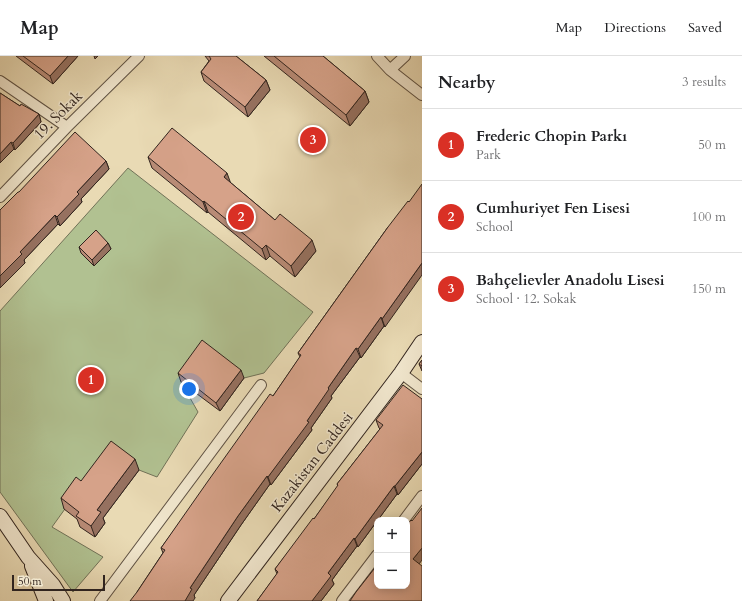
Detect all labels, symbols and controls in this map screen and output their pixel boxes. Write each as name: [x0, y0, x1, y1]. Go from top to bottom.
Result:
text: Map: [20, 15, 59, 41]
text: Map: [556, 18, 582, 37]
text: Directions: [604, 18, 666, 37]
text: Saved: [688, 18, 722, 37]
text: Nearby: [438, 71, 495, 94]
text: 3 results: [682, 73, 726, 91]
street label: 19. Sokak: [29, 86, 87, 144]
pin: 3: [300, 125, 326, 155]
text: Frederic Chopin Parkı: [476, 126, 627, 146]
text: 1: [448, 136, 454, 154]
text: 50 m: [698, 136, 726, 154]
text: Park: [476, 146, 501, 164]
text: Cumhuriyet Fen Lisesi: [476, 198, 630, 218]
pin: 2: [228, 202, 254, 232]
text: 2: [448, 208, 454, 226]
text: 100 m: [692, 208, 726, 226]
text: School: [476, 218, 513, 236]
text: Bahçelievler Anadolu Lisesi: [476, 270, 665, 290]
text: 3: [448, 280, 454, 298]
text: 150 m: [692, 280, 726, 298]
text: School · 12. Sokak: [476, 290, 576, 308]
pin: 1: [78, 365, 104, 395]
your location: [179, 379, 199, 399]
street label: Kazakistan Caddesi: [267, 408, 357, 516]
map controls: [374, 517, 410, 589]
button: +: [374, 517, 410, 553]
button: −: [374, 553, 410, 589]
scale bar: [12, 573, 105, 592]
text: 50 m: [18, 574, 42, 589]

